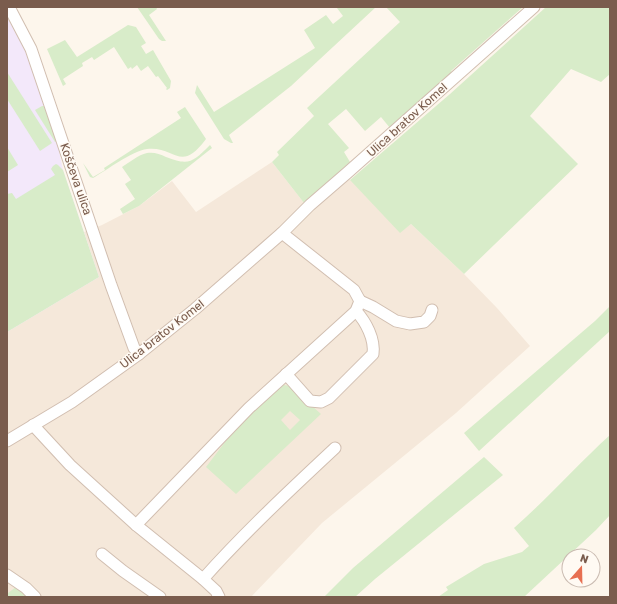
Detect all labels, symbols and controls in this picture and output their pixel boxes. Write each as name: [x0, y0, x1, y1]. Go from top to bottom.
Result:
street label: Ulica bratov Komel: [364, 80, 450, 160]
street label: Koščeva ulica: [57, 141, 95, 217]
street label: Ulica bratov Komel: [117, 297, 207, 371]
north arrow: [561, 548, 601, 588]
text: N: [578, 552, 590, 567]

